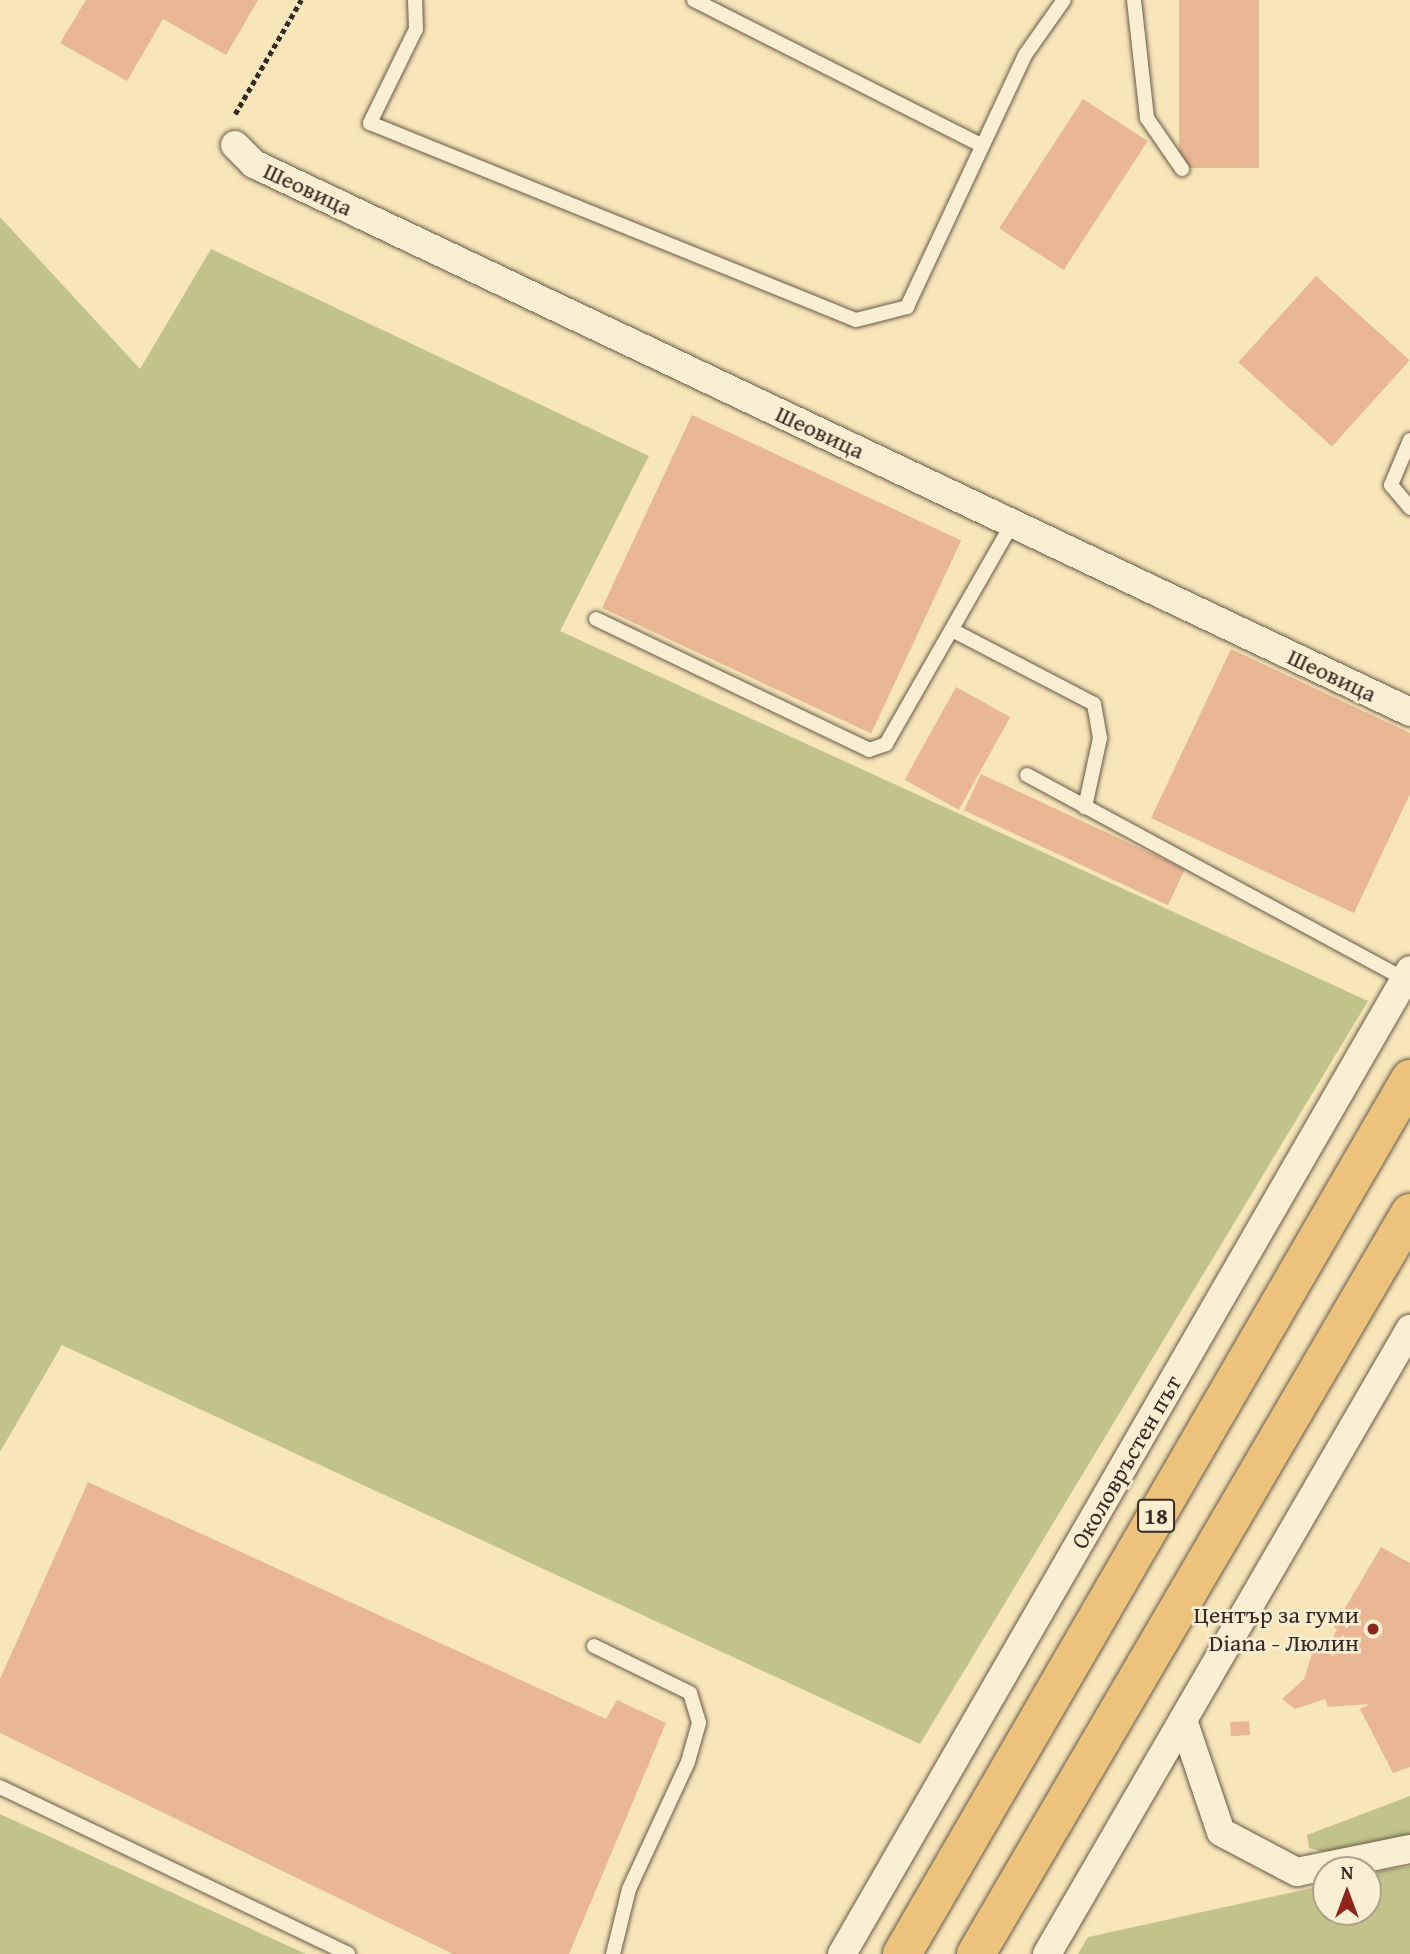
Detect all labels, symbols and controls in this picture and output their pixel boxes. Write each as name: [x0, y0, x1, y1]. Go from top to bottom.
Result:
street label: Шеовица: [259, 156, 357, 222]
street label: Шеовица: [771, 399, 869, 465]
street label: Шеовица: [1283, 642, 1381, 708]
street label: Околовръстен път: [1065, 1370, 1187, 1554]
road number: 18: [1137, 1497, 1175, 1536]
place label: Център за гуми Diana - Люлин: [1194, 1601, 1359, 1657]
marker: Център за гуми Diana - Люлин: [1365, 1621, 1381, 1637]
north arrow: [1312, 1856, 1382, 1926]
text: N: [1341, 1858, 1353, 1886]

